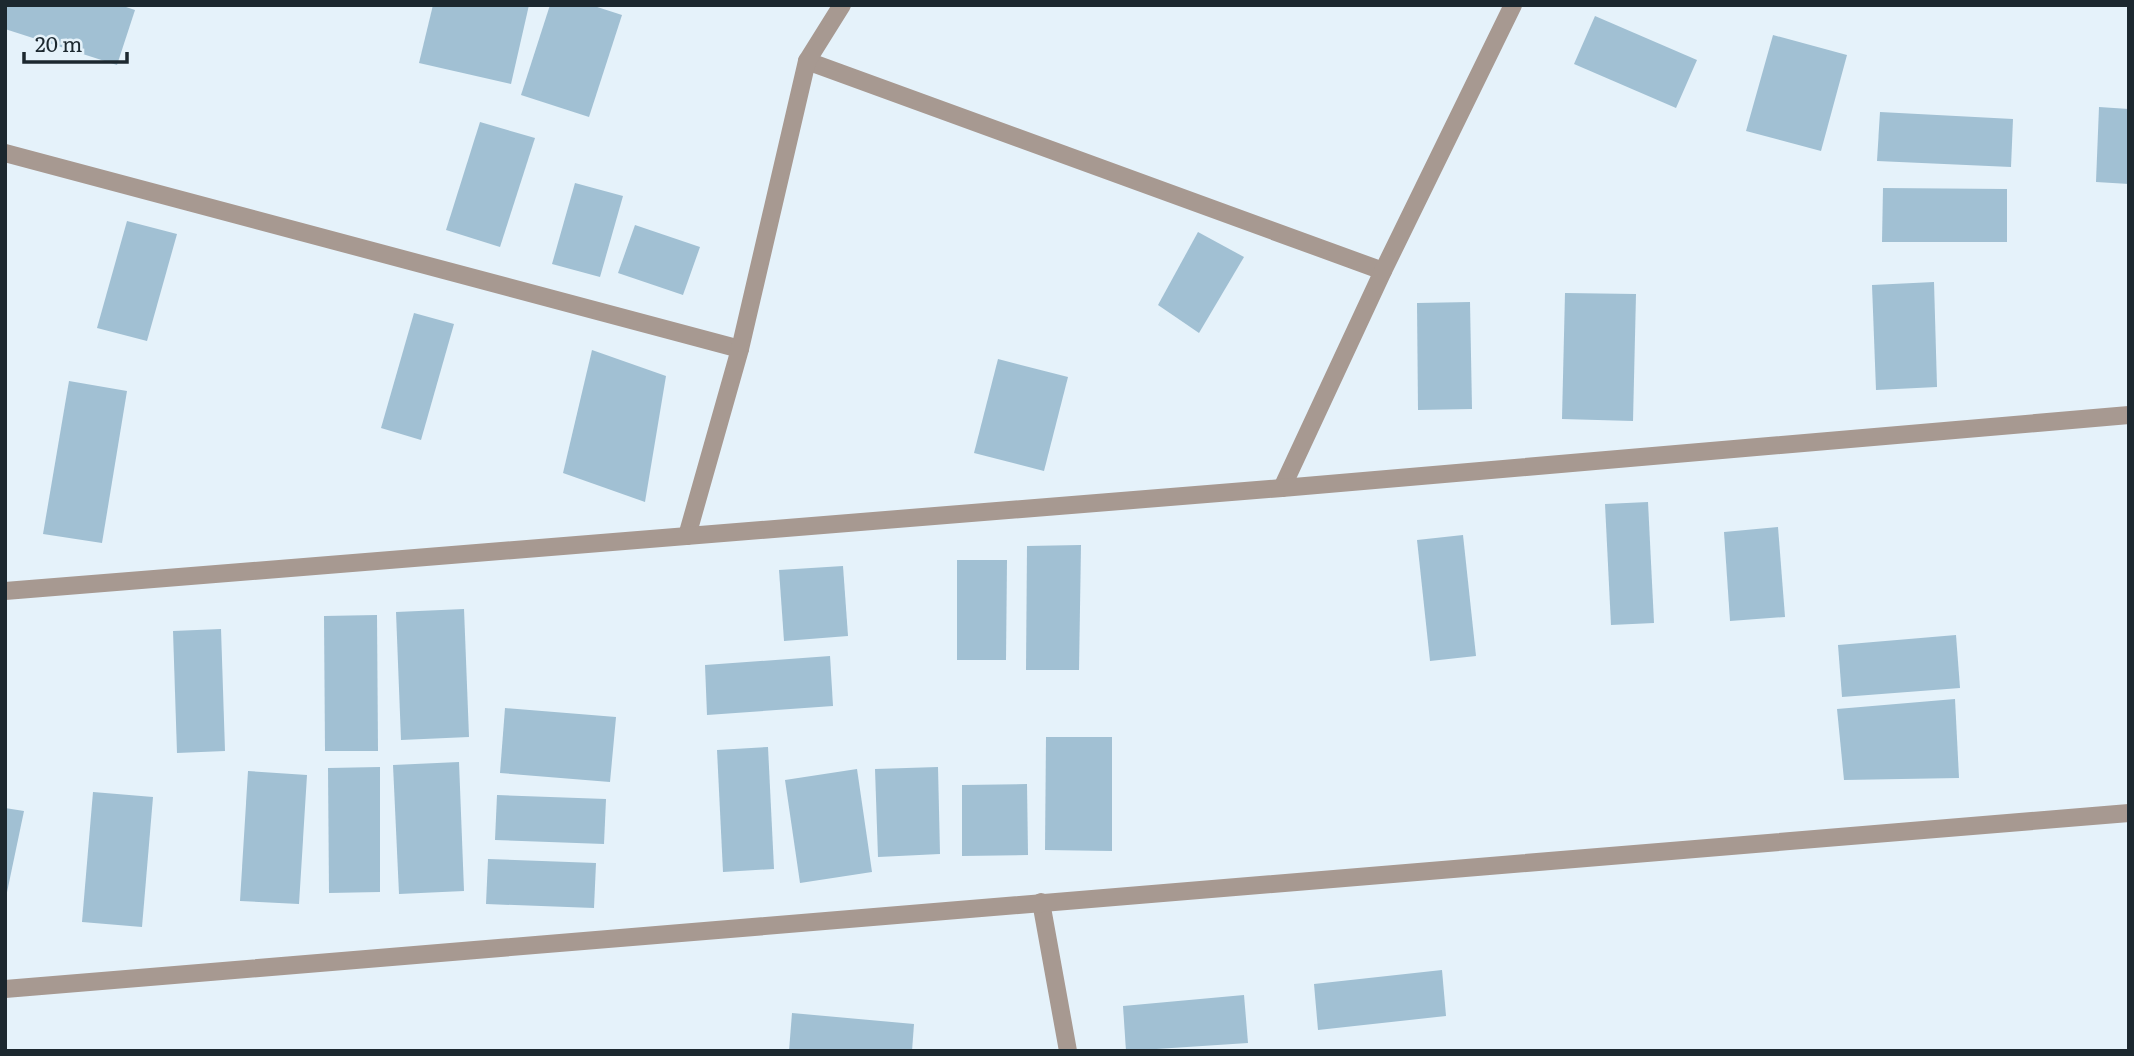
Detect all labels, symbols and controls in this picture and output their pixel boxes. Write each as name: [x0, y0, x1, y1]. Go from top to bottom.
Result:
scale bar: [24, 21, 128, 65]
text: 20 m: [35, 27, 82, 58]

